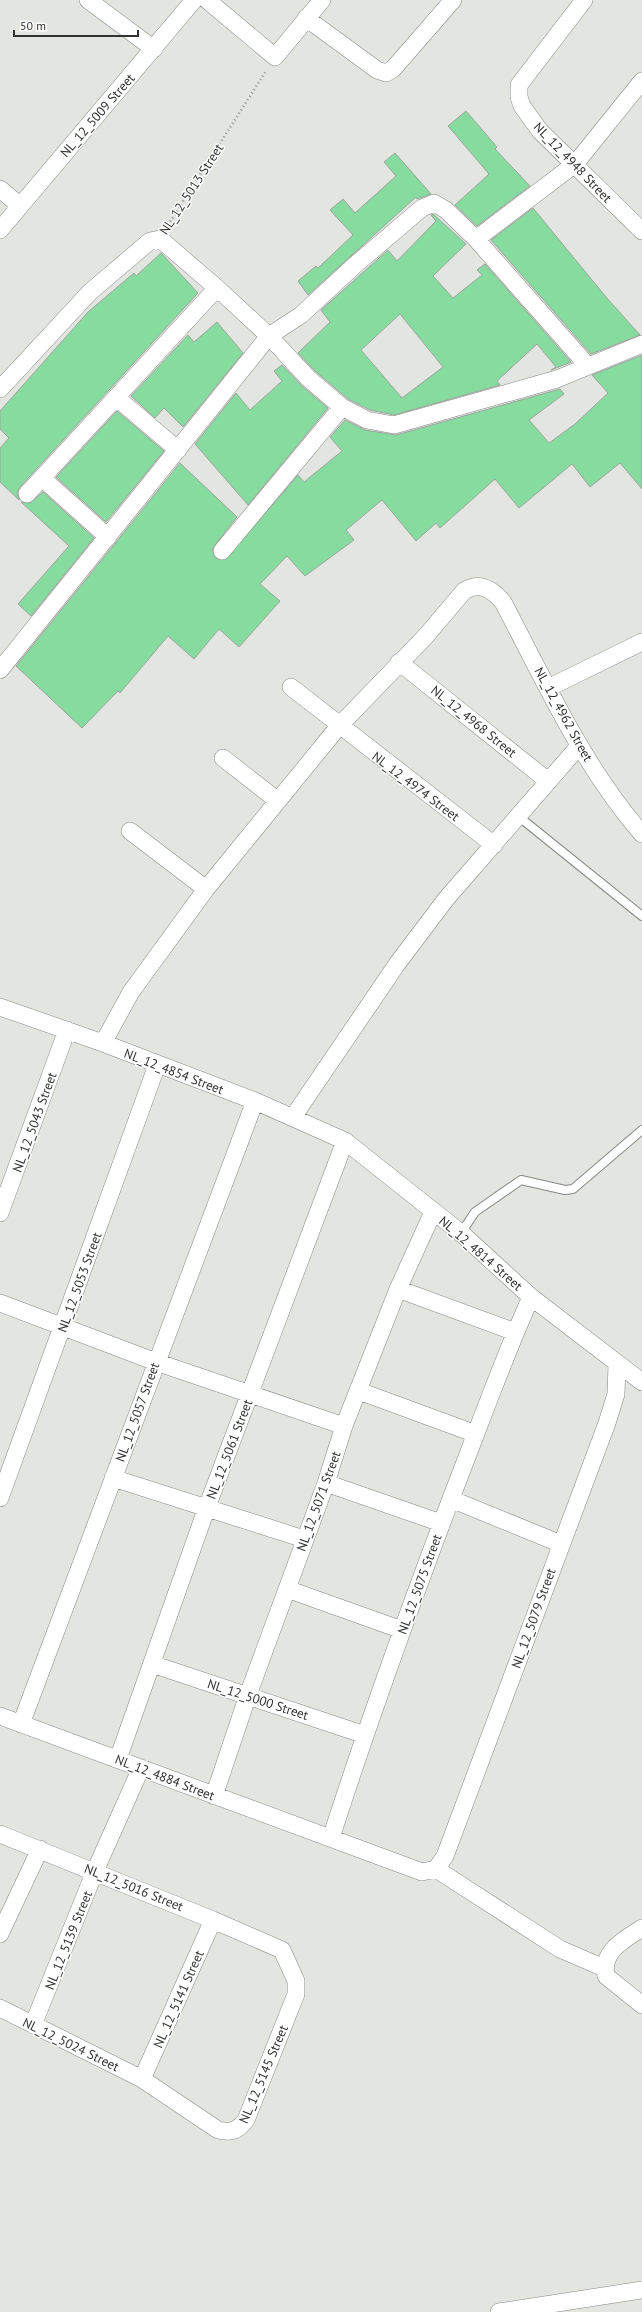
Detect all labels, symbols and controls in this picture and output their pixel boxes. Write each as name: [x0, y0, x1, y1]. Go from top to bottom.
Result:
scale bar: [14, 12, 138, 38]
text: 50 m: [20, 18, 46, 33]
street label: NL_12_5009 Street: [56, 70, 139, 161]
street label: NL_12_4948 Street: [530, 119, 616, 207]
street label: NL_12_5013 Street: [156, 140, 228, 238]
street label: NL_12_4962 Street: [531, 664, 597, 765]
street label: NL_12_4968 Street: [427, 682, 520, 761]
street label: NL_12_4974 Street: [369, 748, 463, 825]
street label: NL_12_4854 Street: [122, 1045, 227, 1098]
street label: NL_12_5043 Street: [8, 1069, 61, 1175]
street label: NL_12_4814 Street: [435, 1212, 526, 1295]
street label: NL_12_5053 Street: [53, 1229, 106, 1335]
street label: NL_12_5057 Street: [112, 1360, 164, 1464]
street label: NL_12_5061 Street: [203, 1396, 256, 1501]
street label: NL_12_5071 Street: [292, 1448, 345, 1554]
street label: NL_12_5075 Street: [393, 1531, 446, 1637]
street label: NL_12_5079 Street: [507, 1565, 560, 1671]
street label: NL_12_5000 Street: [205, 1675, 311, 1724]
street label: NL_12_4884 Street: [113, 1751, 218, 1804]
street label: NL_12_5016 Street: [82, 1860, 186, 1915]
street label: NL_12_5139 Street: [41, 1888, 96, 1992]
street label: NL_12_5141 Street: [149, 1947, 208, 2051]
street label: NL_12_5024 Street: [20, 2014, 122, 2075]
street label: NL_12_5145 Street: [235, 2022, 292, 2126]

